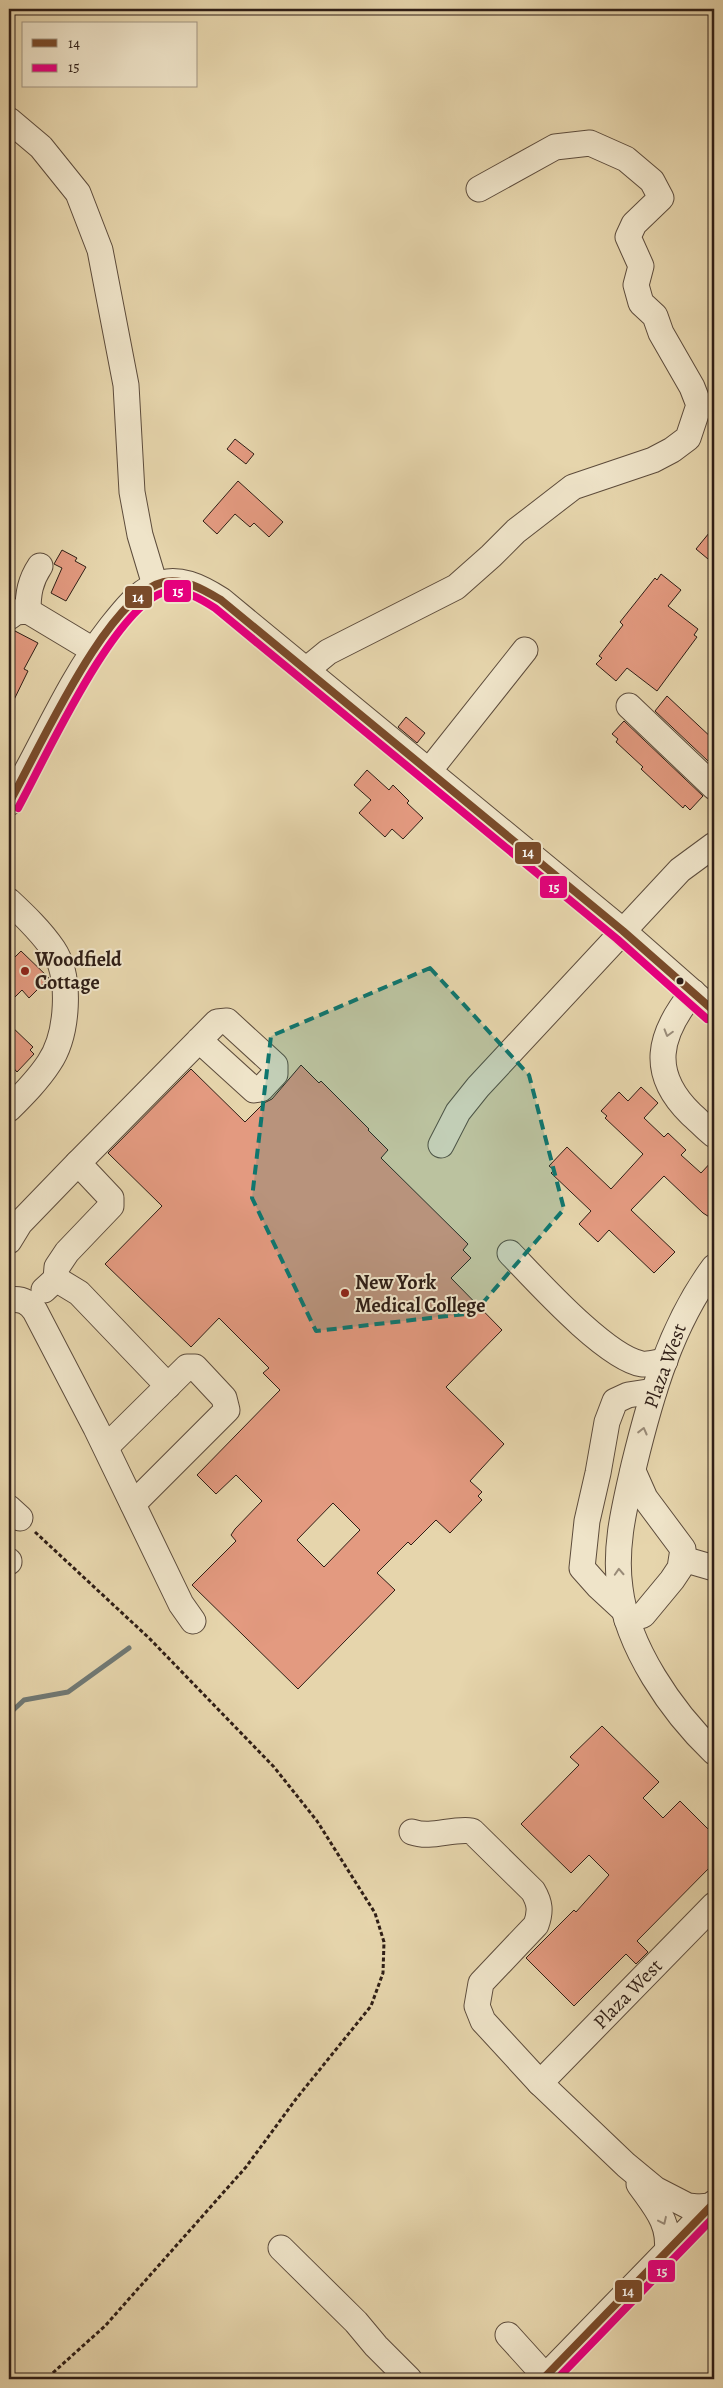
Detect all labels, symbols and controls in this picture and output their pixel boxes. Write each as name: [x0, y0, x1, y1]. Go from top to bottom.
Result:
legend: [22, 22, 198, 88]
text: 14: [68, 33, 80, 53]
text: 15: [68, 57, 80, 77]
line badge: 15: [163, 579, 192, 603]
text: 15: [173, 582, 184, 601]
line badge: 14: [124, 585, 153, 609]
text: 14: [132, 588, 144, 607]
line badge: 14: [514, 841, 542, 865]
text: 14: [522, 843, 534, 862]
line badge: 15: [539, 875, 568, 899]
text: 15: [549, 878, 560, 897]
place label: Woodfield Cottage: [34, 946, 122, 996]
marker: Woodfield Cottage: [19, 965, 31, 977]
unlabelled marker: [675, 976, 685, 986]
one-way arrow: [663, 1029, 674, 1038]
place label: New York Medical College: [355, 1269, 485, 1319]
marker: New York Medical College: [339, 1287, 351, 1299]
street label: Plaza West: [637, 1319, 693, 1412]
one-way arrow: [637, 1426, 648, 1435]
one-way arrow: [613, 1568, 624, 1576]
street label: Plaza West: [587, 1952, 668, 2035]
one-way arrow: [656, 2216, 667, 2225]
line badge: 15: [647, 2259, 676, 2283]
text: 15: [657, 2262, 668, 2281]
line badge: 14: [614, 2279, 643, 2303]
text: 14: [622, 2282, 634, 2301]

